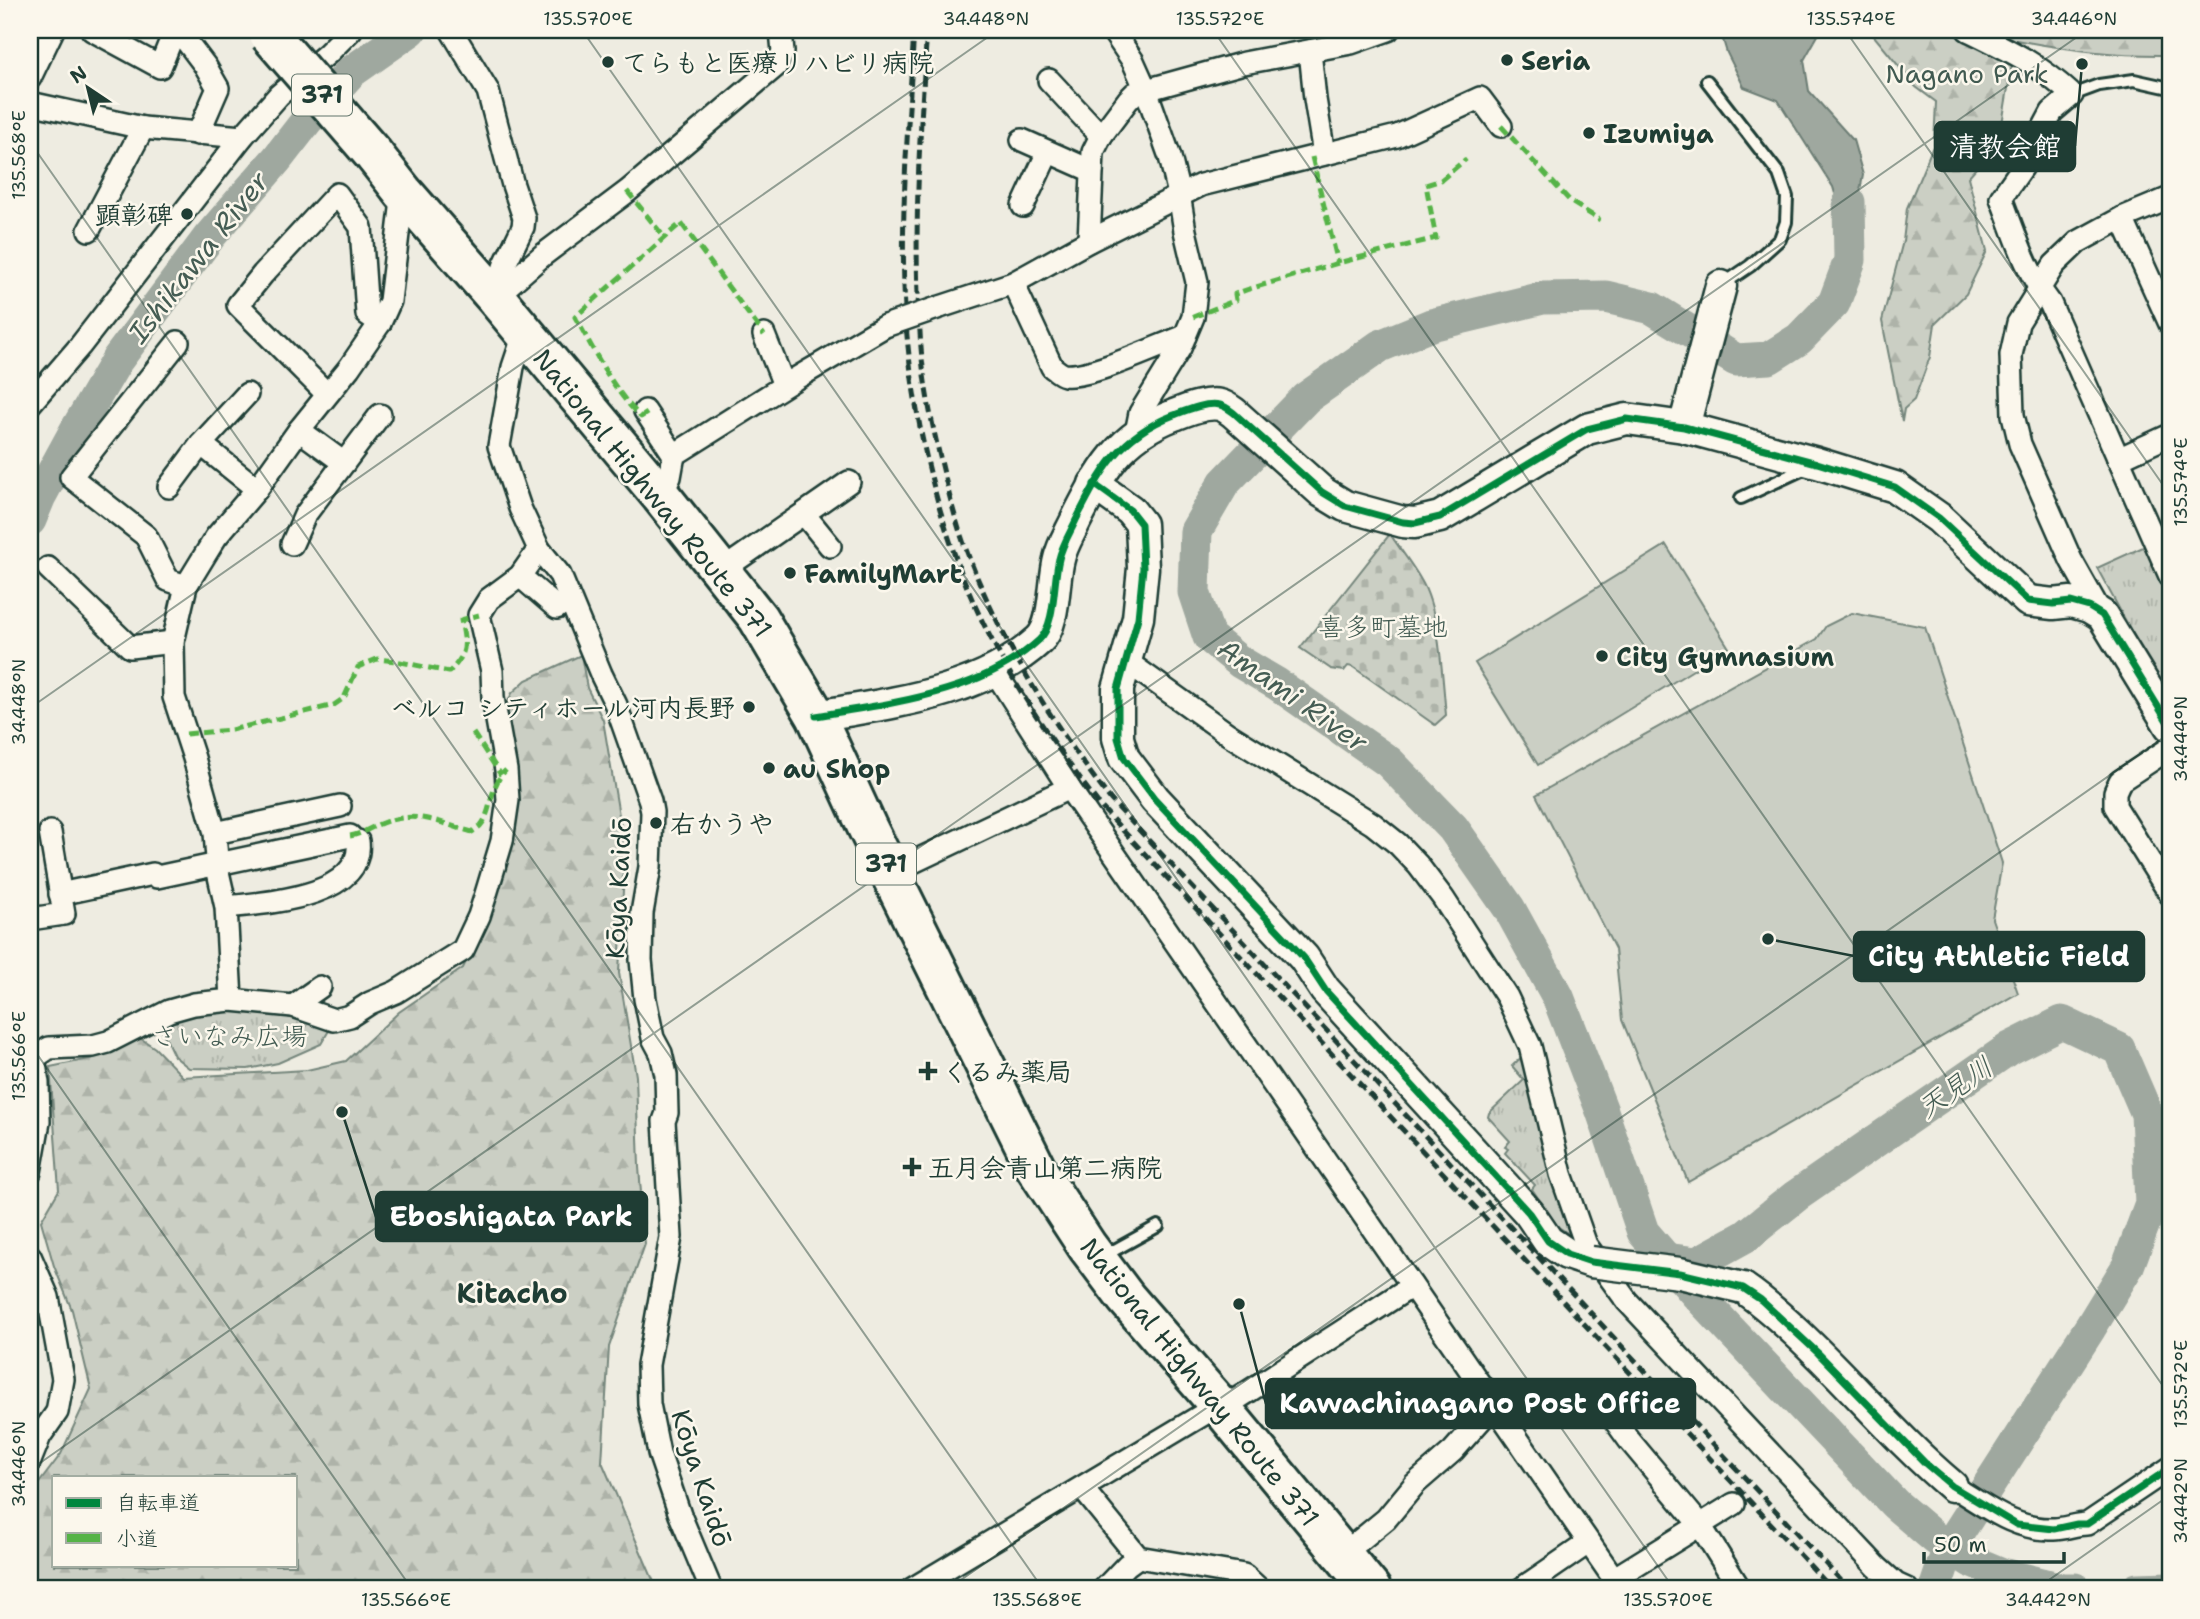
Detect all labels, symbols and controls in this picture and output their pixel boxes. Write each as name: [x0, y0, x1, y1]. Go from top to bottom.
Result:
text: 135.570°E: [543, 7, 633, 31]
text: 34.448°N: [943, 7, 1029, 31]
text: 135.572°E: [1176, 7, 1264, 31]
text: 135.574°E: [1807, 7, 1896, 31]
text: 34.446°N: [2031, 7, 2117, 31]
place label: Seria: [1521, 43, 1590, 78]
place label: てらもと医療リハビリ病院: [622, 45, 934, 80]
north arrow: [52, 52, 122, 122]
marker: Seria: [1499, 52, 1515, 68]
marker: てらもと医療リハビリ病院: [600, 54, 616, 70]
park label: Nagano Park: [1885, 56, 2049, 91]
text: N: [65, 60, 92, 89]
road number: 371: [292, 74, 352, 116]
text: 135.568°E: [7, 110, 31, 200]
place label: Izumiya: [1603, 116, 1714, 151]
callout: 清教会館: [1935, 122, 2075, 171]
marker: Izumiya: [1581, 125, 1597, 141]
text: 清教会館: [1949, 127, 2061, 165]
water label: Ishikawa River: [118, 163, 277, 351]
place label: 顕彰碑: [95, 197, 173, 232]
marker: 顕彰碑: [179, 206, 195, 222]
street label: National Highway Route 371: [525, 341, 781, 645]
text: 135.574°E: [2169, 438, 2193, 527]
place label: FamilyMart: [804, 556, 962, 591]
marker: FamilyMart: [782, 565, 798, 581]
park label: 喜多町墓地: [1318, 609, 1448, 644]
water label: Amami River: [1210, 629, 1376, 761]
place label: City Gymnasium: [1616, 639, 1834, 674]
marker: City Gymnasium: [1594, 648, 1610, 664]
text: 34.448°N: [7, 659, 31, 745]
place label: ベルコ シティホール河内長野: [391, 690, 735, 725]
text: 34.444°N: [2169, 696, 2193, 782]
marker: ベルコ シティホール河内長野: [741, 699, 757, 715]
place label: au Shop: [783, 751, 890, 786]
marker: au Shop: [761, 760, 777, 776]
place label: 右かうや: [670, 806, 774, 841]
marker: 右かうや: [648, 815, 664, 831]
street label: Kōya Kaidō: [597, 816, 639, 960]
road number: 371: [856, 844, 916, 884]
callout: City Athletic Field: [1854, 932, 2144, 981]
text: City Athletic Field: [1868, 937, 2130, 975]
text: 135.566°E: [7, 1011, 31, 1101]
park label: さいなみ広場: [151, 1018, 307, 1053]
water label: 天見川: [1910, 1047, 2000, 1127]
place label: くるみ薬局: [942, 1054, 1072, 1089]
marker: くるみ薬局: [920, 1063, 936, 1079]
place label: 五月会青山第二病院: [928, 1150, 1162, 1185]
marker: 五月会青山第二病院: [902, 1157, 922, 1177]
callout: Eboshigata Park: [376, 1192, 647, 1241]
text: Eboshigata Park: [389, 1197, 633, 1235]
street label: National Highway Route 371: [1072, 1230, 1328, 1534]
district label: Kitacho: [456, 1274, 568, 1312]
text: 135.572°E: [2169, 1340, 2193, 1428]
callout: Kawachinagano Post Office: [1266, 1379, 1695, 1428]
text: Kawachinagano Post Office: [1279, 1384, 1681, 1422]
street label: Kōya Kaidō: [663, 1405, 741, 1551]
text: 34.446°N: [7, 1421, 31, 1507]
text: 34.442°N: [2169, 1458, 2193, 1544]
legend: [52, 1476, 298, 1566]
text: 自転車道: [116, 1489, 200, 1517]
scale bar: [1924, 1521, 2064, 1565]
text: 小道: [116, 1525, 158, 1553]
text: 50 m: [1934, 1531, 1987, 1559]
text: 135.566°E: [361, 1588, 451, 1612]
text: 135.568°E: [992, 1588, 1082, 1612]
text: 135.570°E: [1623, 1588, 1713, 1612]
text: 34.442°N: [2005, 1588, 2091, 1612]

